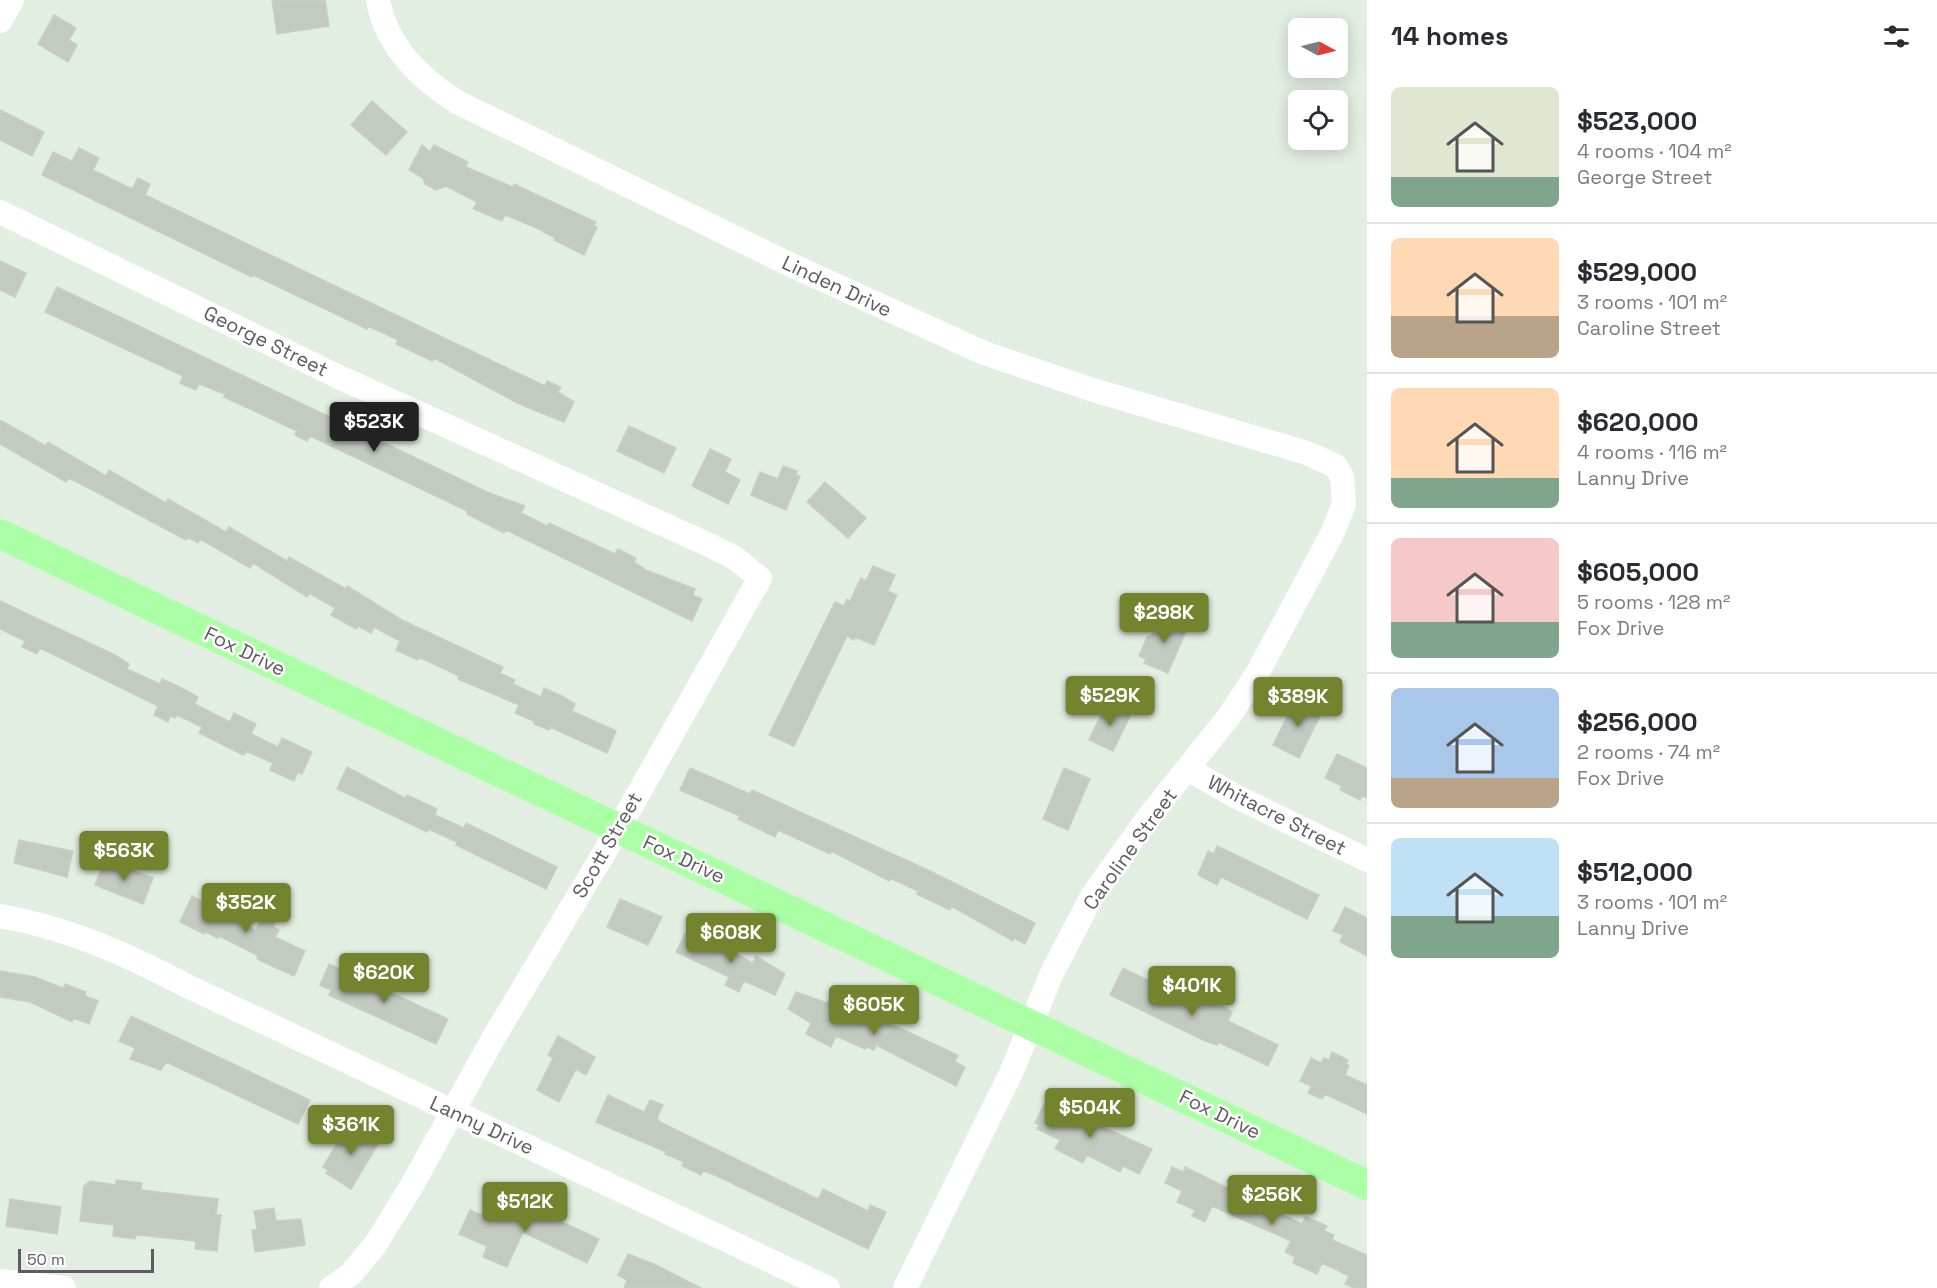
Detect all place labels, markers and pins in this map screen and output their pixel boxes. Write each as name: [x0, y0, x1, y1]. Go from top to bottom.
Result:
pin: $523K: [332, 402, 416, 453]
pin: $298K: [1122, 593, 1206, 644]
pin: $529K: [1068, 676, 1152, 727]
pin: $389K: [1256, 677, 1340, 728]
pin: $563K: [82, 831, 166, 882]
pin: $352K: [204, 883, 288, 934]
pin: $608K: [689, 913, 773, 964]
pin: $620K: [342, 953, 426, 1004]
pin: $401K: [1150, 966, 1234, 1017]
pin: $605K: [832, 985, 916, 1036]
pin: $504K: [1048, 1088, 1132, 1139]
pin: $361K: [309, 1105, 393, 1156]
pin: $256K: [1230, 1175, 1314, 1226]
pin: $512K: [483, 1182, 567, 1233]

